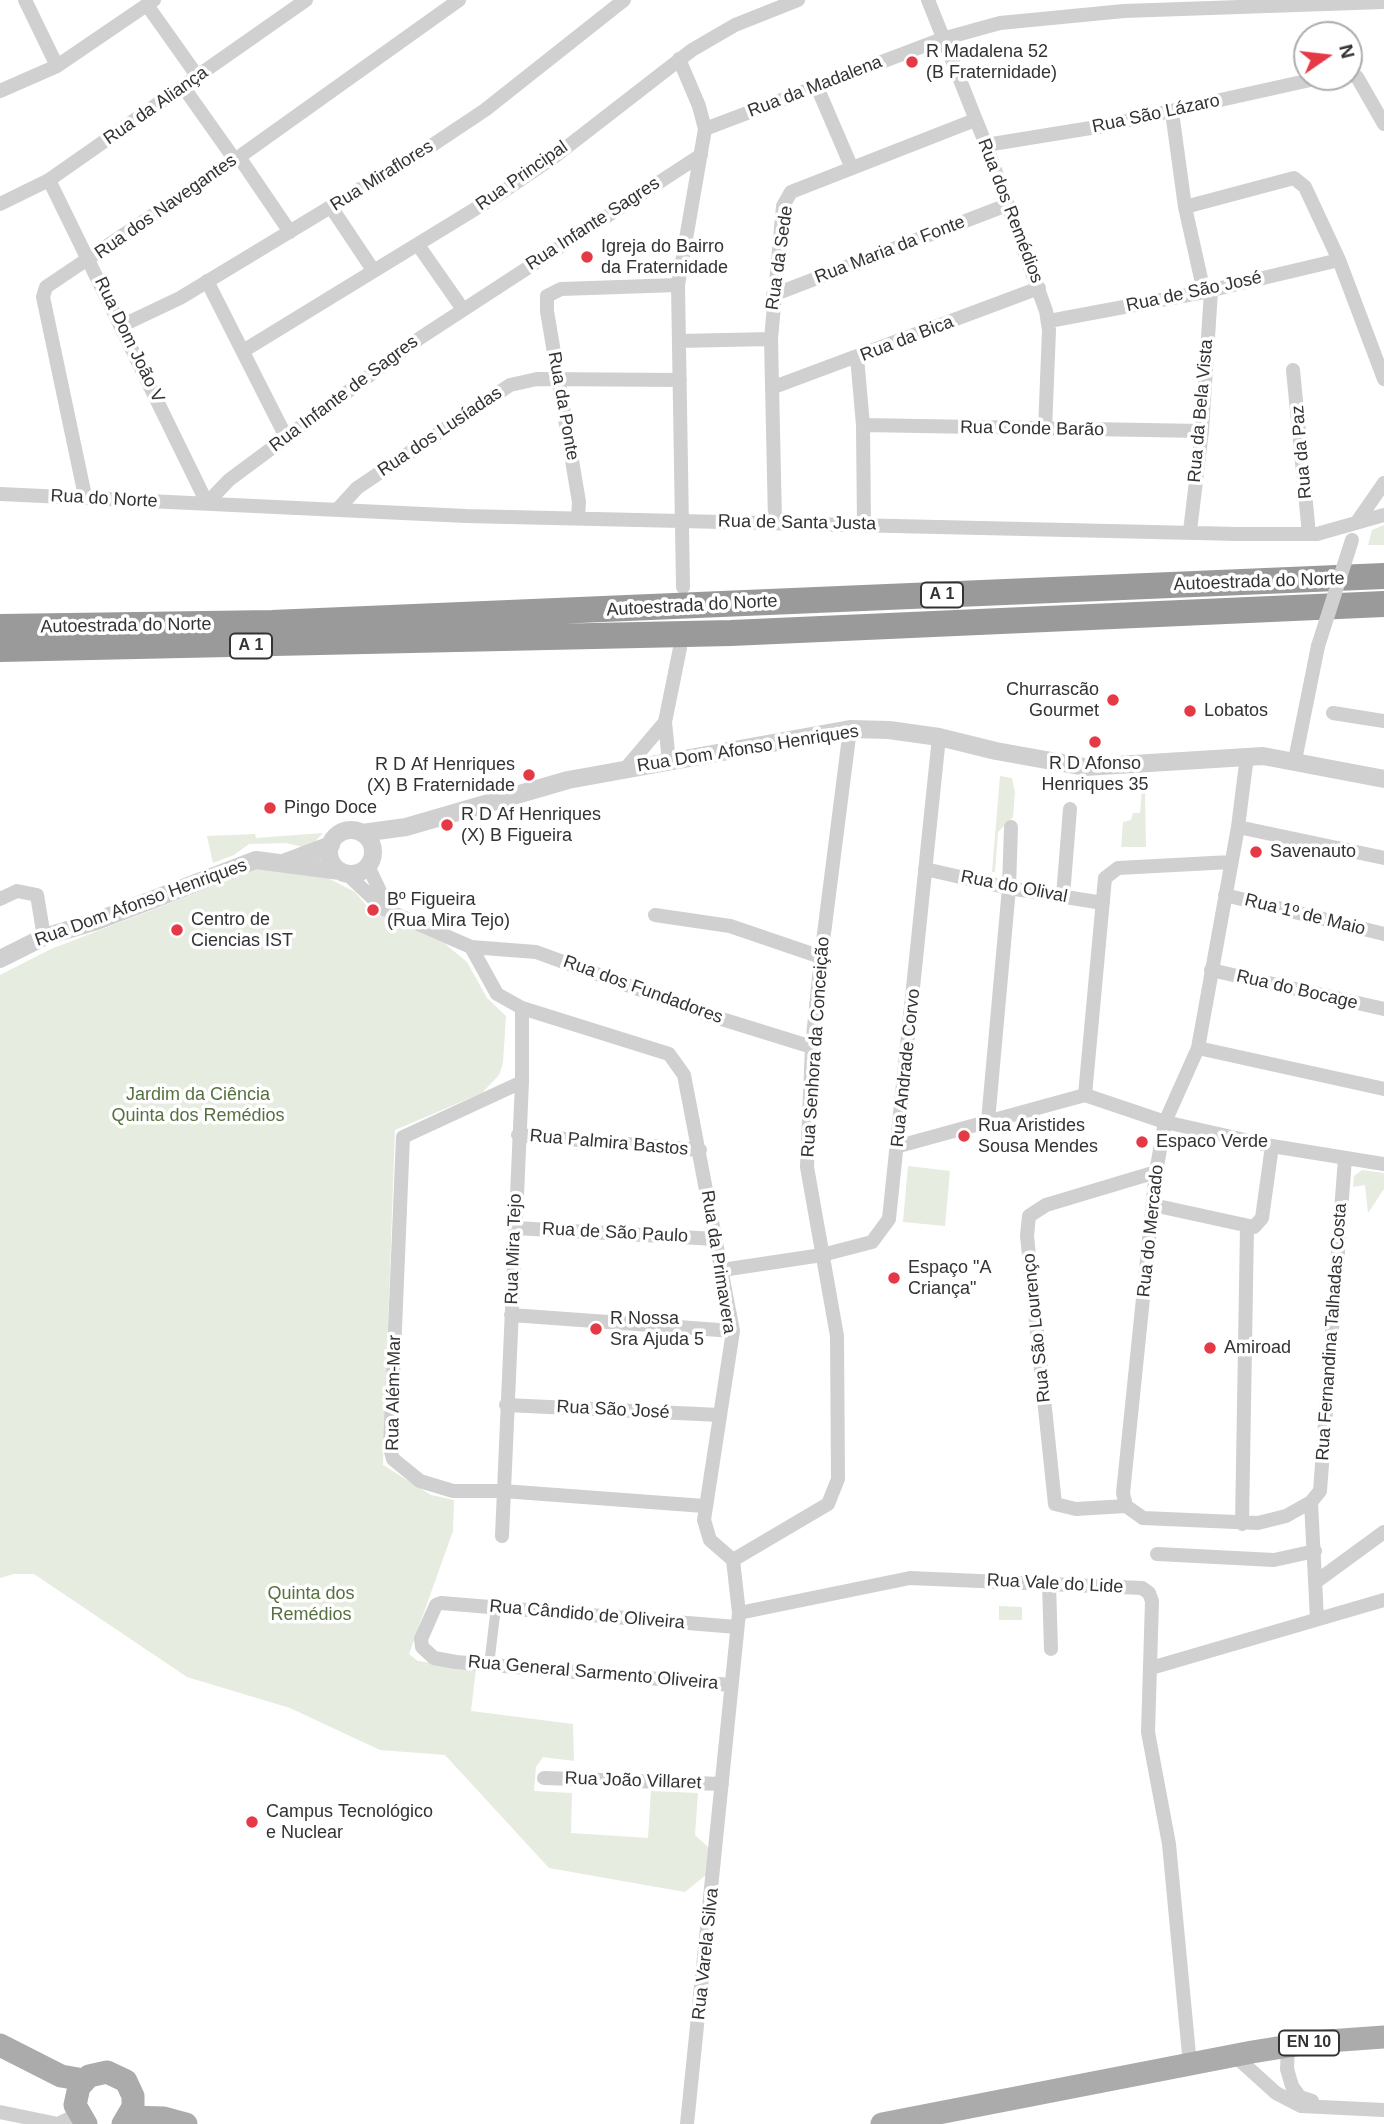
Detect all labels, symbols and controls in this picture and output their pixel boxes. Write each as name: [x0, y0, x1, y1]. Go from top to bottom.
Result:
north arrow: [1293, 21, 1363, 91]
place label: R Madalena 52 (B Fraternidade): [926, 41, 1057, 84]
text: N: [1335, 42, 1359, 60]
street label: Rua da Madalena: [745, 51, 885, 123]
marker: R Madalena 52 (B Fraternidade): [904, 54, 920, 70]
street label: Rua da Aliança: [100, 62, 212, 150]
street label: Rua São Lázaro: [1090, 90, 1222, 138]
street label: Rua Miraflores: [327, 136, 437, 216]
street label: Rua Principal: [472, 136, 572, 216]
street label: Rua dos Remédios: [972, 136, 1048, 286]
street label: Rua dos Navegantes: [91, 150, 241, 264]
street label: Rua Infante Sagres: [522, 173, 664, 275]
street label: Rua da Sede: [762, 204, 798, 312]
street label: Rua Maria da Fonte: [812, 211, 968, 289]
place label: Igreja do Bairro da Fraternidade: [601, 236, 728, 278]
marker: Igreja do Bairro da Fraternidade: [579, 249, 595, 265]
street label: Rua de São José: [1124, 267, 1264, 317]
street label: Rua Dom João V: [89, 274, 169, 406]
street label: Rua da Bica: [857, 311, 957, 367]
street label: Rua Infante de Sagres: [266, 331, 422, 457]
street label: Rua da Bela Vista: [1184, 338, 1218, 484]
street label: Rua da Ponte: [543, 350, 583, 462]
street label: Rua dos Lusíadas: [374, 382, 506, 482]
street label: Rua da Paz: [1287, 404, 1317, 500]
street label: Rua Conde Barão: [960, 417, 1104, 441]
street label: Rua do Norte: [50, 485, 158, 513]
street label: Rua de Santa Justa: [718, 511, 876, 535]
street label: Autoestrada do Norte: [1173, 568, 1345, 596]
road number: A 1: [921, 582, 963, 608]
street label: Autoestrada do Norte: [606, 591, 778, 621]
street label: Autoestrada do Norte: [40, 614, 212, 638]
road number: A 1: [230, 634, 272, 659]
place label: Churrascão Gourmet: [1006, 679, 1099, 722]
marker: Churrascão Gourmet: [1105, 692, 1121, 708]
place label: Lobatos: [1204, 700, 1268, 722]
marker: Lobatos: [1182, 703, 1198, 719]
street label: Rua Dom Afonso Henriques: [636, 721, 860, 777]
marker: R D Afonso Henriques 35: [1087, 734, 1103, 750]
place label: R D Afonso Henriques 35: [1041, 753, 1149, 796]
place label: R D Af Henriques (X) B Fraternidade: [367, 754, 515, 796]
marker: R D Af Henriques (X) B Fraternidade: [521, 767, 537, 783]
place label: Pingo Doce: [284, 797, 377, 819]
marker: Pingo Doce: [262, 800, 278, 816]
place label: R D Af Henriques (X) B Figueira: [461, 804, 601, 846]
marker: R D Af Henriques (X) B Figueira: [439, 817, 455, 833]
place label: Savenauto: [1270, 841, 1356, 863]
marker: Savenauto: [1248, 844, 1264, 860]
street label: Rua Dom Afonso Henriques: [32, 855, 250, 951]
street label: Rua do Olival: [959, 866, 1069, 908]
place label: Bº Figueira (Rua Mira Tejo): [387, 889, 510, 932]
street label: Rua 1º de Maio: [1242, 890, 1368, 940]
marker: Bº Figueira (Rua Mira Tejo): [365, 902, 381, 918]
place label: Centro de Ciencias IST: [191, 909, 293, 951]
marker: Centro de Ciencias IST: [169, 922, 185, 938]
street label: Rua Senhora da Conceição: [798, 936, 834, 1158]
street label: Rua dos Fundadores: [560, 951, 726, 1029]
street label: Rua do Bocage: [1234, 966, 1360, 1014]
street label: Rua Andrade Corvo: [887, 988, 925, 1148]
park label: Jardim da Ciência Quinta dos Remédios: [111, 1084, 285, 1126]
place label: Rua Aristides Sousa Mendes: [978, 1115, 1098, 1158]
street label: Rua Palmira Bastos: [529, 1125, 689, 1161]
marker: Rua Aristides Sousa Mendes: [956, 1128, 972, 1144]
place label: Espaco Verde: [1156, 1131, 1268, 1153]
marker: Espaco Verde: [1134, 1134, 1150, 1150]
street label: Rua do Mercado: [1133, 1164, 1169, 1298]
street label: Rua da Primavera: [696, 1189, 740, 1335]
street label: Rua Mira Tejo: [501, 1193, 527, 1305]
street label: Rua Fernandina Talhadas Costa: [1312, 1202, 1352, 1462]
street label: Rua de São Paulo: [541, 1218, 689, 1248]
street label: Rua São Lourenço: [1018, 1252, 1056, 1404]
place label: Espaço "A Criança": [908, 1257, 991, 1300]
marker: Espaço "A Criança": [886, 1270, 902, 1286]
place label: R Nossa Sra Ajuda 5: [610, 1308, 704, 1350]
marker: R Nossa Sra Ajuda 5: [588, 1321, 604, 1337]
street label: Rua Além-Mar: [382, 1335, 406, 1451]
place label: Amiroad: [1224, 1337, 1291, 1359]
marker: Amiroad: [1202, 1340, 1218, 1356]
street label: Rua São José: [556, 1396, 670, 1424]
street label: Rua Vale do Lide: [986, 1570, 1124, 1598]
park label: Quinta dos Remédios: [267, 1583, 355, 1626]
street label: Rua Cândido de Oliveira: [488, 1596, 686, 1634]
street label: Rua General Sarmento Oliveira: [467, 1651, 719, 1695]
street label: Rua João Villaret: [564, 1768, 702, 1794]
place label: Campus Tecnológico e Nuclear: [266, 1801, 433, 1843]
marker: Campus Tecnológico e Nuclear: [244, 1814, 260, 1830]
street label: Rua Varela Silva: [688, 1887, 724, 2021]
road number: EN 10: [1279, 2030, 1339, 2056]

